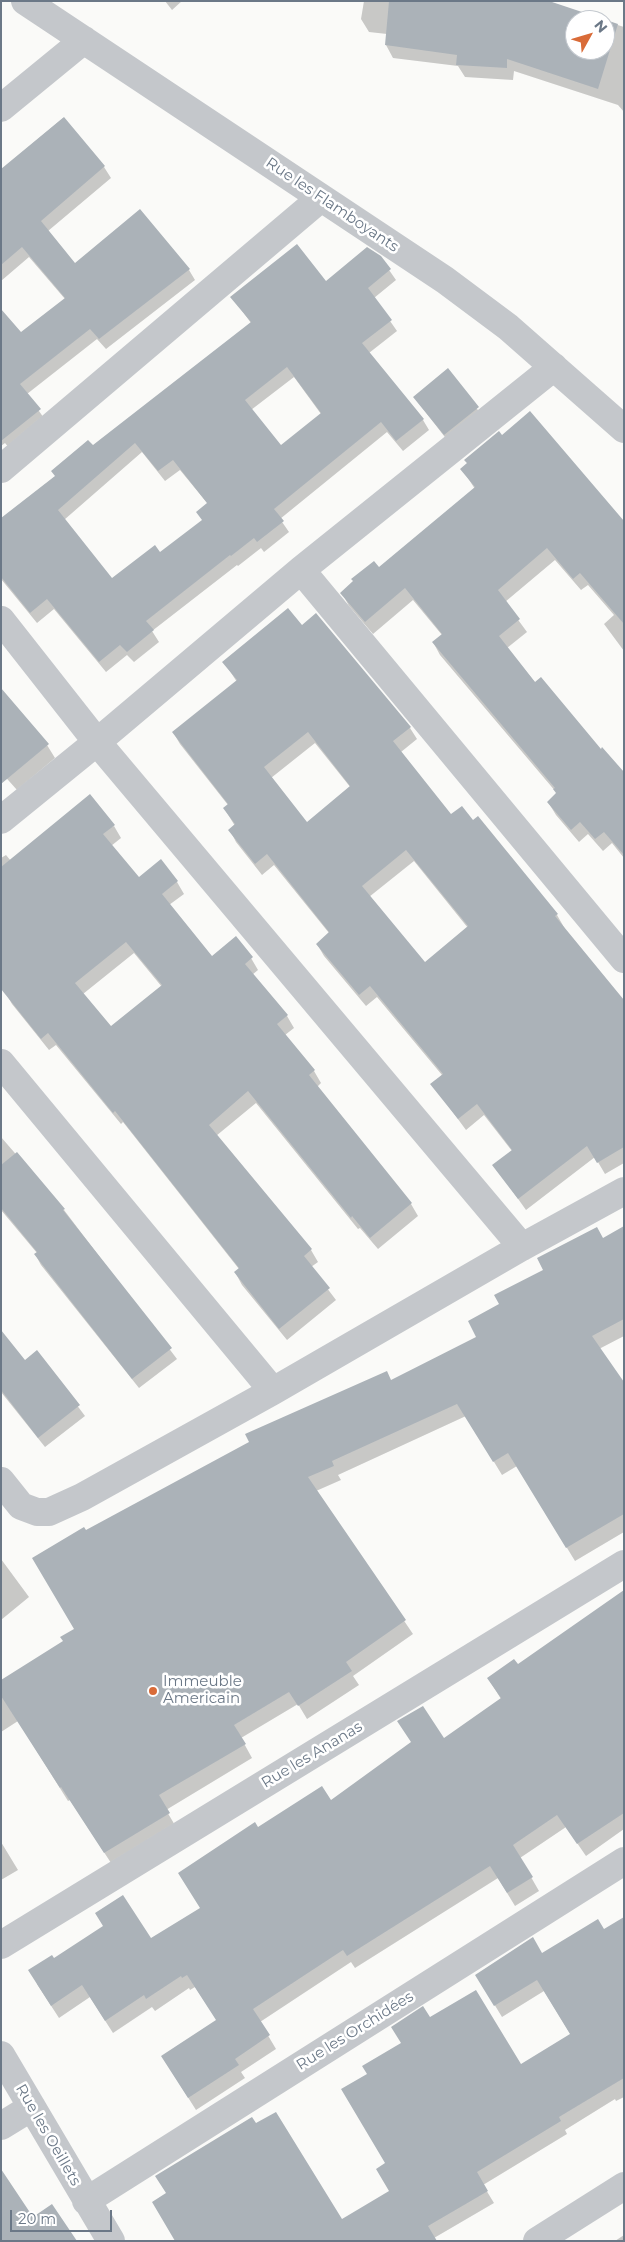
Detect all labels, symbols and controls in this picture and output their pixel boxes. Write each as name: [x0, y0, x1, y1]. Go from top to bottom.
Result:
north arrow: [565, 10, 615, 60]
text: N: [590, 16, 611, 36]
street label: Rue les Flamboyants: [262, 154, 402, 256]
place label: Immeuble Americain: [163, 1673, 242, 1708]
marker: Immeuble Americain: [147, 1685, 159, 1697]
street label: Rue les Ananas: [258, 1718, 366, 1792]
street label: Rue les Orchidées: [293, 1988, 417, 2074]
street label: Rue les Oeillets: [12, 2081, 84, 2189]
scale bar: [12, 2200, 115, 2232]
text: 20 m: [18, 2209, 56, 2228]

